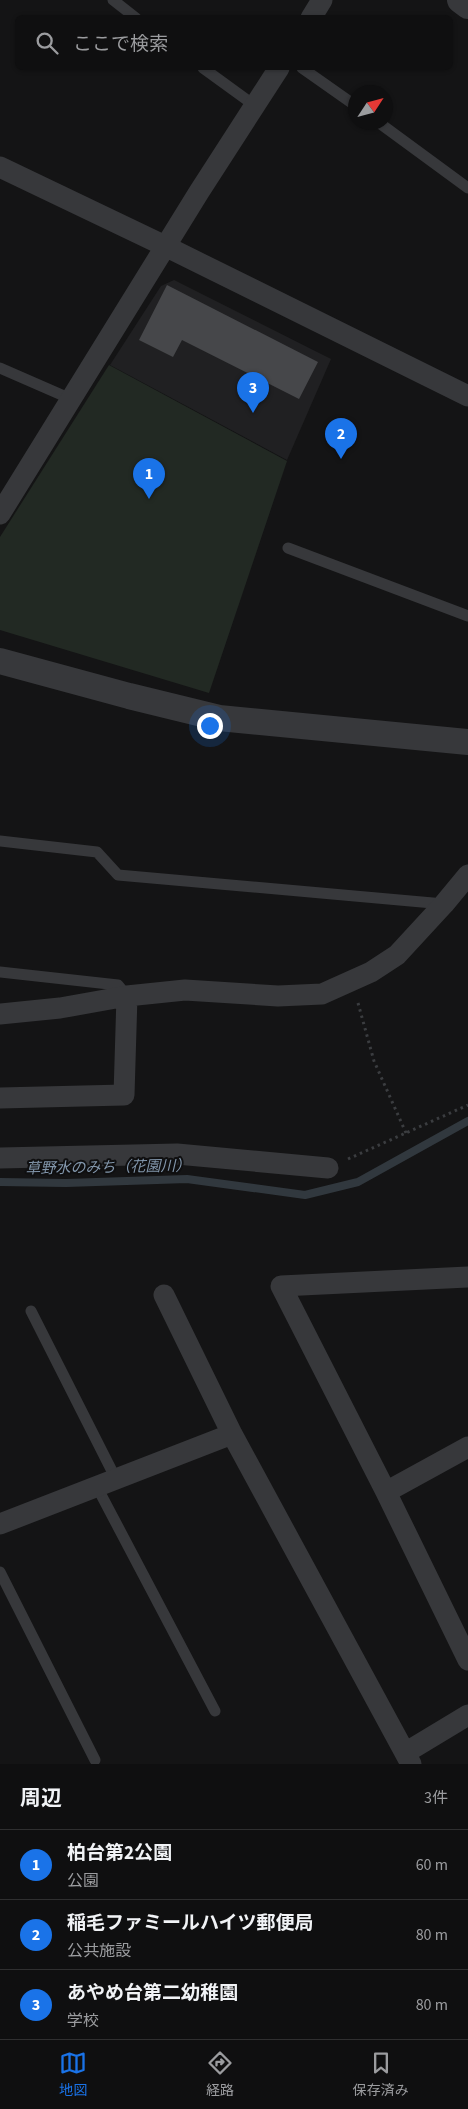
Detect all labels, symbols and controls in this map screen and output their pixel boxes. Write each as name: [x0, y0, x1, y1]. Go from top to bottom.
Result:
search box: [15, 15, 453, 70]
icon: search: [33, 29, 61, 57]
text: ここで検索: [73, 31, 168, 58]
north arrow: [348, 85, 393, 130]
pin: 3: [237, 372, 269, 413]
pin: 2: [325, 418, 357, 459]
pin: 1: [133, 458, 165, 499]
your location: [197, 713, 223, 739]
water label: 草野水のみち（花園川）: [25, 1156, 191, 1179]
text: 周辺: [20, 1783, 62, 1813]
text: 3件: [424, 1787, 448, 1809]
text: 柏台第2公園: [67, 1840, 172, 1867]
text: 1: [32, 1854, 40, 1876]
text: 60 m: [416, 1854, 448, 1876]
text: 公園: [67, 1870, 99, 1892]
text: 稲毛ファミールハイツ郵便局: [67, 1910, 314, 1937]
text: 2: [32, 1924, 40, 1946]
text: 80 m: [416, 1924, 448, 1946]
text: 公共施設: [67, 1940, 131, 1962]
text: あやめ台第二幼稚園: [67, 1980, 238, 2007]
text: 3: [32, 1994, 40, 2016]
text: 80 m: [416, 1994, 448, 2016]
text: 学校: [67, 2010, 99, 2032]
tab: 地図: [59, 2049, 87, 2101]
tab: 経路: [206, 2049, 234, 2101]
tab: 保存済み: [353, 2049, 409, 2101]

